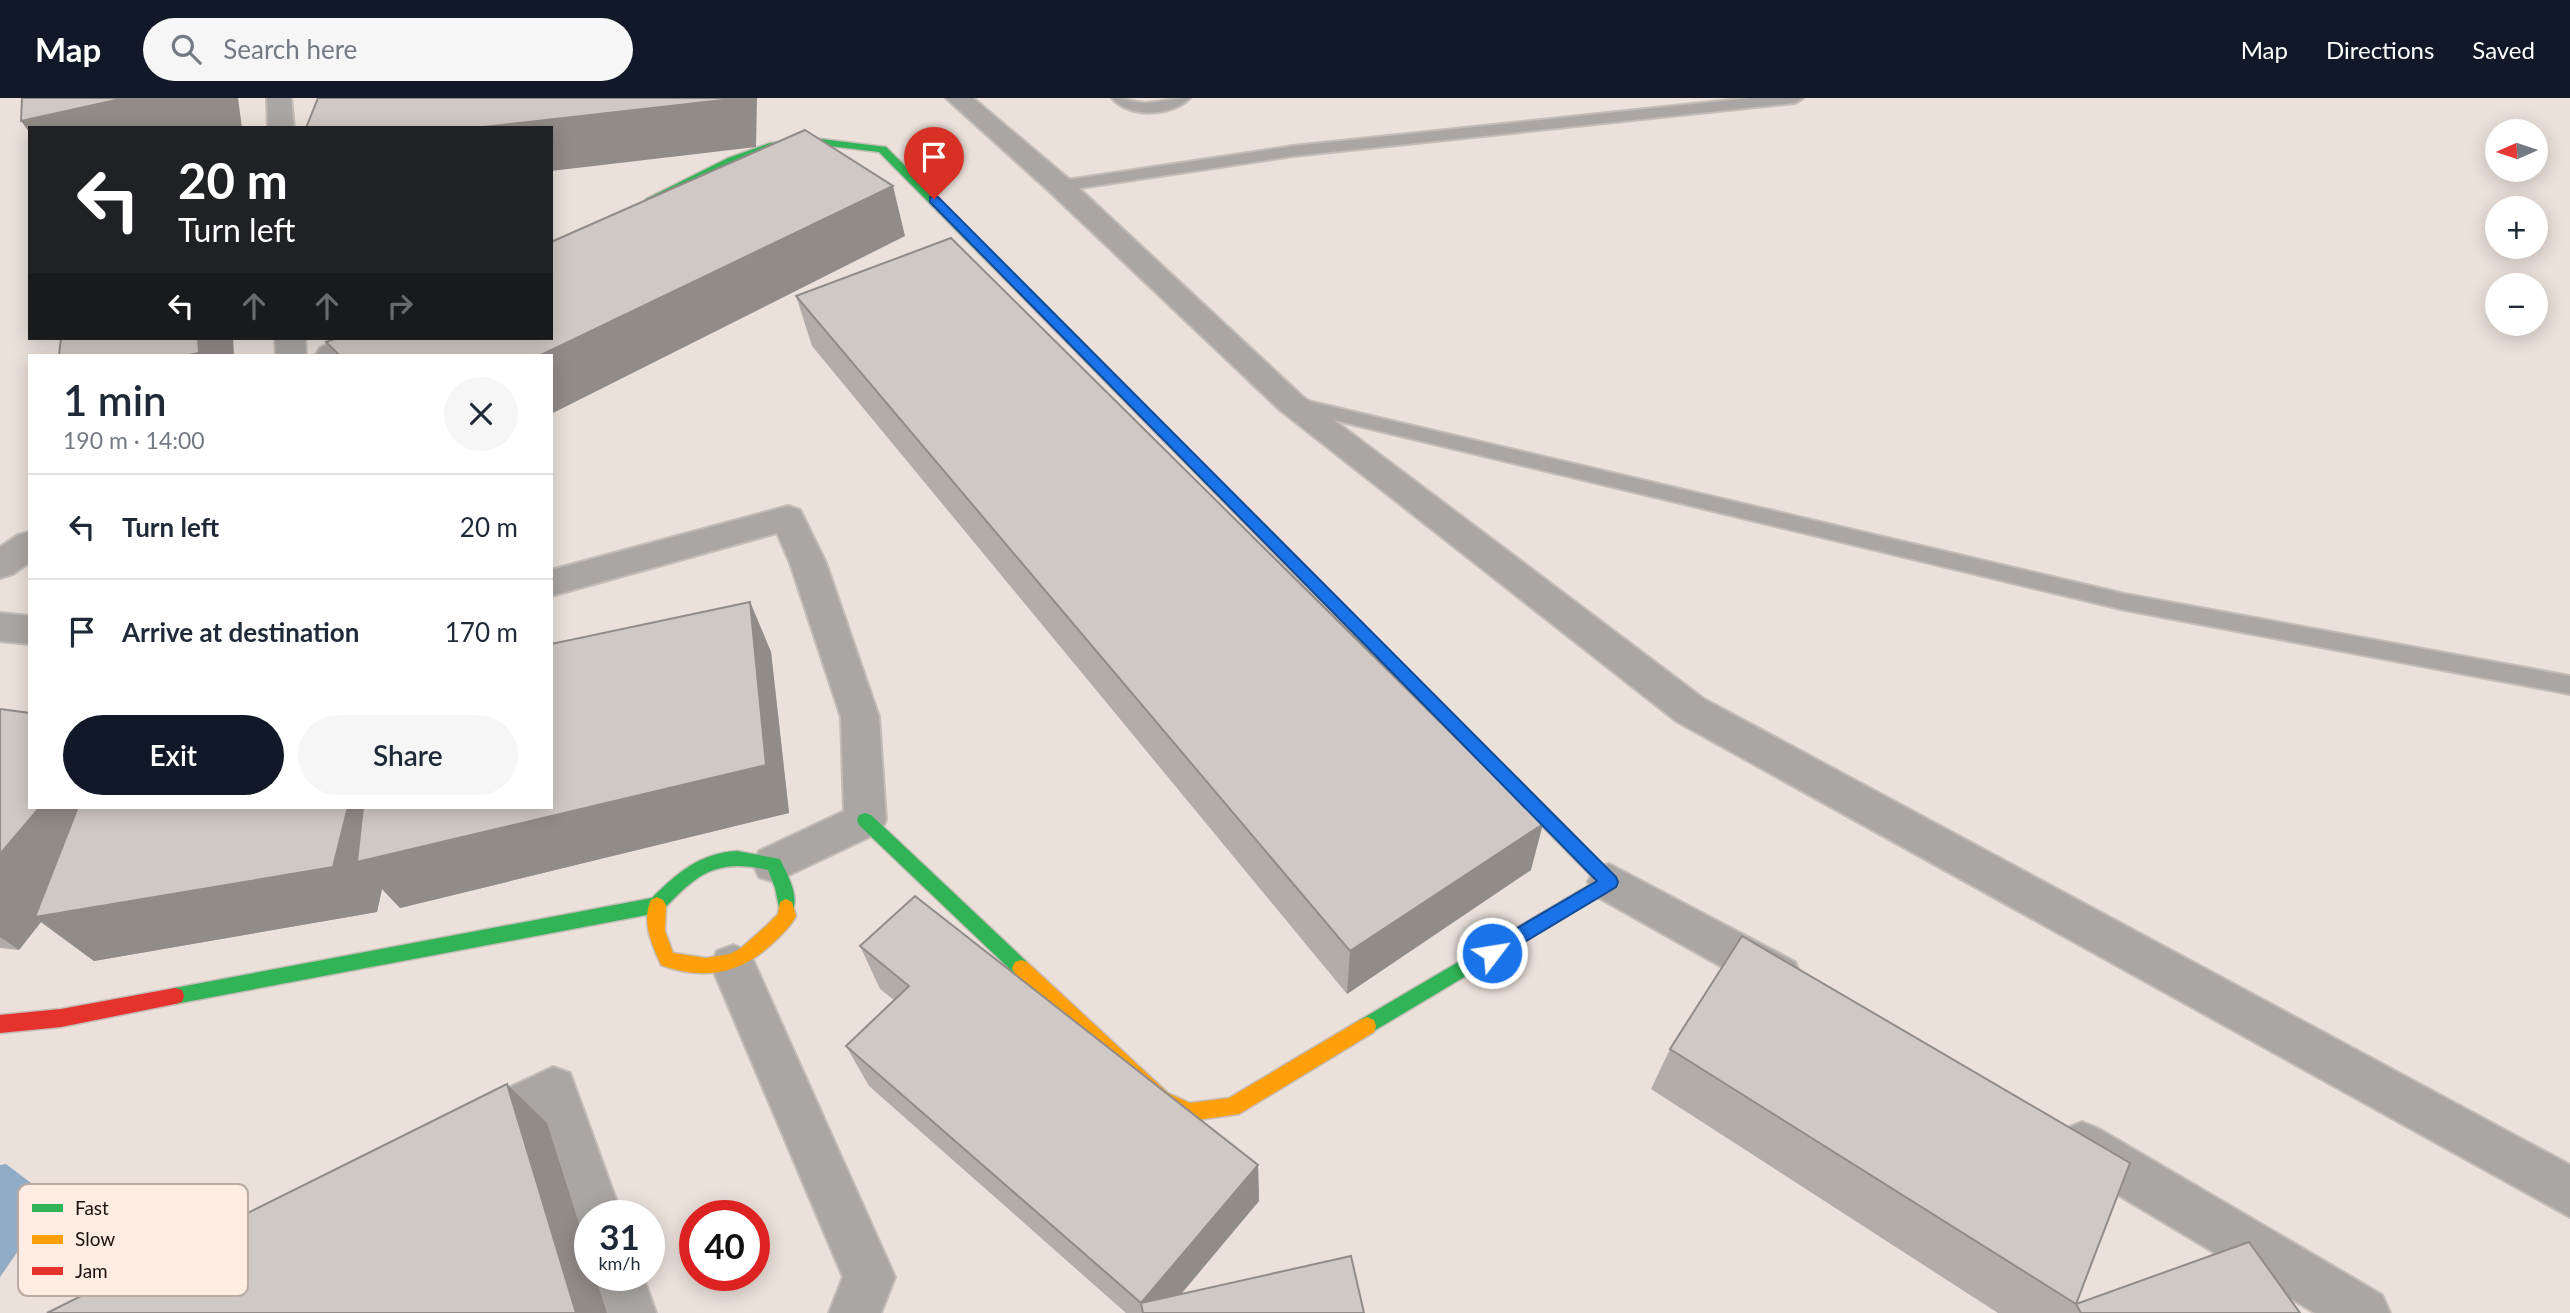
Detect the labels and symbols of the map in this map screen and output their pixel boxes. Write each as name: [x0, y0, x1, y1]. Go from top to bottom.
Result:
north arrow: [2485, 119, 2548, 182]
pin: [904, 127, 964, 199]
position arrow: [1455, 916, 1529, 990]
legend: [18, 1184, 248, 1296]
text: Fast: [75, 1196, 109, 1219]
speed limit sign: 40: [679, 1200, 770, 1291]
text: Slow: [75, 1227, 115, 1250]
text: Jam: [75, 1259, 108, 1282]

